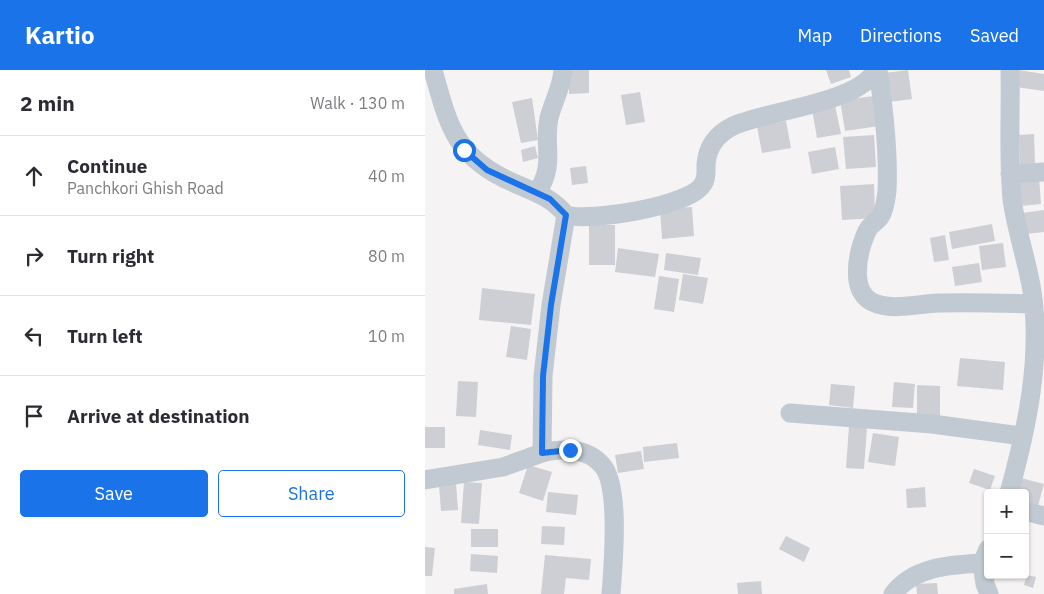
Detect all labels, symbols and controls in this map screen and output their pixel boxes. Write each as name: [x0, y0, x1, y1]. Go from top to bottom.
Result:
text: Kartio: [25, 19, 95, 51]
text: Map: [797, 24, 832, 47]
text: Directions: [860, 24, 942, 47]
text: Saved: [970, 24, 1019, 47]
text: 2 min: [20, 89, 75, 117]
text: Walk · 130 m: [310, 93, 405, 113]
route start: [453, 139, 476, 162]
text: Continue: [67, 154, 147, 178]
icon: ahead: [20, 162, 48, 190]
text: 40 m: [368, 166, 405, 186]
text: Panchkori Ghish Road: [67, 178, 224, 198]
icon: right: [20, 242, 48, 270]
text: Turn right: [67, 244, 154, 268]
text: 80 m: [368, 246, 405, 266]
icon: left: [20, 322, 48, 350]
text: Turn left: [67, 324, 143, 348]
text: 10 m: [368, 326, 405, 346]
icon: arrive: [20, 402, 48, 430]
text: Arrive at destination: [67, 404, 250, 428]
route end: [559, 439, 582, 462]
button: Save: [20, 470, 208, 517]
button: Share: [218, 470, 405, 517]
map controls: [984, 489, 1029, 579]
button: +: [984, 489, 1029, 534]
button: −: [984, 534, 1029, 579]

